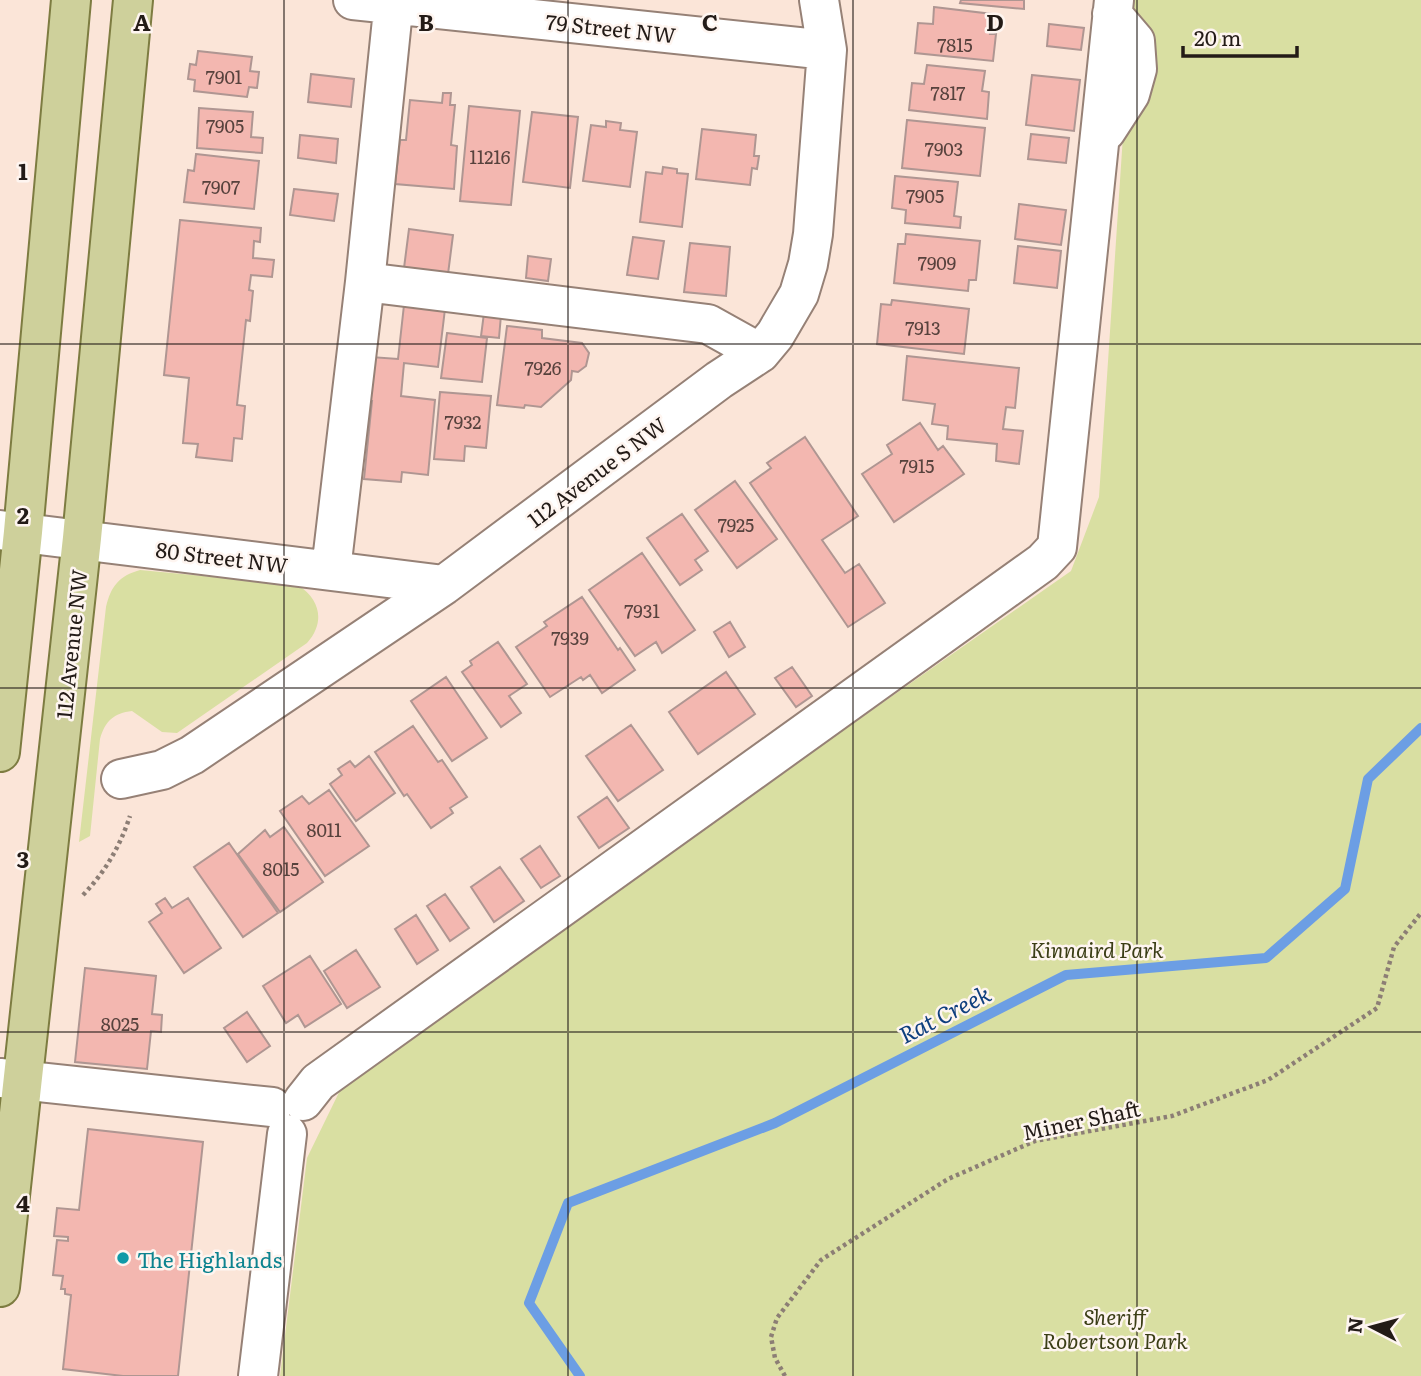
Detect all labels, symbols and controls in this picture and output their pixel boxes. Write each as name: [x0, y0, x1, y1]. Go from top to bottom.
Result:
text: A: [133, 4, 151, 38]
text: B: [418, 4, 434, 38]
text: C: [702, 4, 718, 38]
text: D: [986, 4, 1004, 38]
street label: 79 Street NW: [544, 5, 678, 49]
scale bar: [1183, 14, 1297, 58]
text: 20 m: [1194, 21, 1241, 52]
house number: 7815: [937, 31, 973, 58]
house number: 7901: [206, 63, 242, 90]
house number: 7817: [931, 79, 965, 106]
house number: 7905: [206, 112, 244, 139]
house number: 7903: [925, 135, 963, 162]
house number: 11216: [470, 143, 511, 170]
text: 1: [18, 153, 28, 187]
house number: 7907: [202, 173, 240, 200]
house number: 7905: [906, 182, 944, 209]
house number: 7909: [918, 249, 956, 276]
house number: 7913: [905, 314, 941, 341]
house number: 7926: [524, 354, 562, 381]
house number: 7932: [445, 408, 481, 435]
street label: 112 Avenue S NW: [520, 408, 672, 534]
house number: 7915: [899, 452, 935, 479]
text: 2: [17, 497, 29, 531]
house number: 7925: [718, 511, 754, 538]
street label: 80 Street NW: [154, 533, 290, 579]
street label: 112 Avenue NW: [47, 568, 93, 720]
house number: 7931: [624, 597, 660, 624]
house number: 7939: [551, 624, 589, 651]
house number: 8011: [307, 816, 341, 843]
text: 3: [17, 841, 29, 875]
house number: 8015: [263, 855, 299, 882]
park label: Kinnaird Park: [1030, 933, 1164, 964]
water label: Rat Creek: [892, 975, 996, 1051]
house number: 8025: [101, 1010, 139, 1037]
street label: Miner Shaft: [1019, 1091, 1143, 1147]
text: 4: [16, 1185, 30, 1219]
place label: The Highlands: [137, 1243, 282, 1274]
marker: The Highlands: [115, 1250, 131, 1266]
north arrow: [1337, 1292, 1407, 1362]
park label: Sheriff Robertson Park: [1042, 1300, 1188, 1355]
text: N: [1339, 1316, 1369, 1335]

